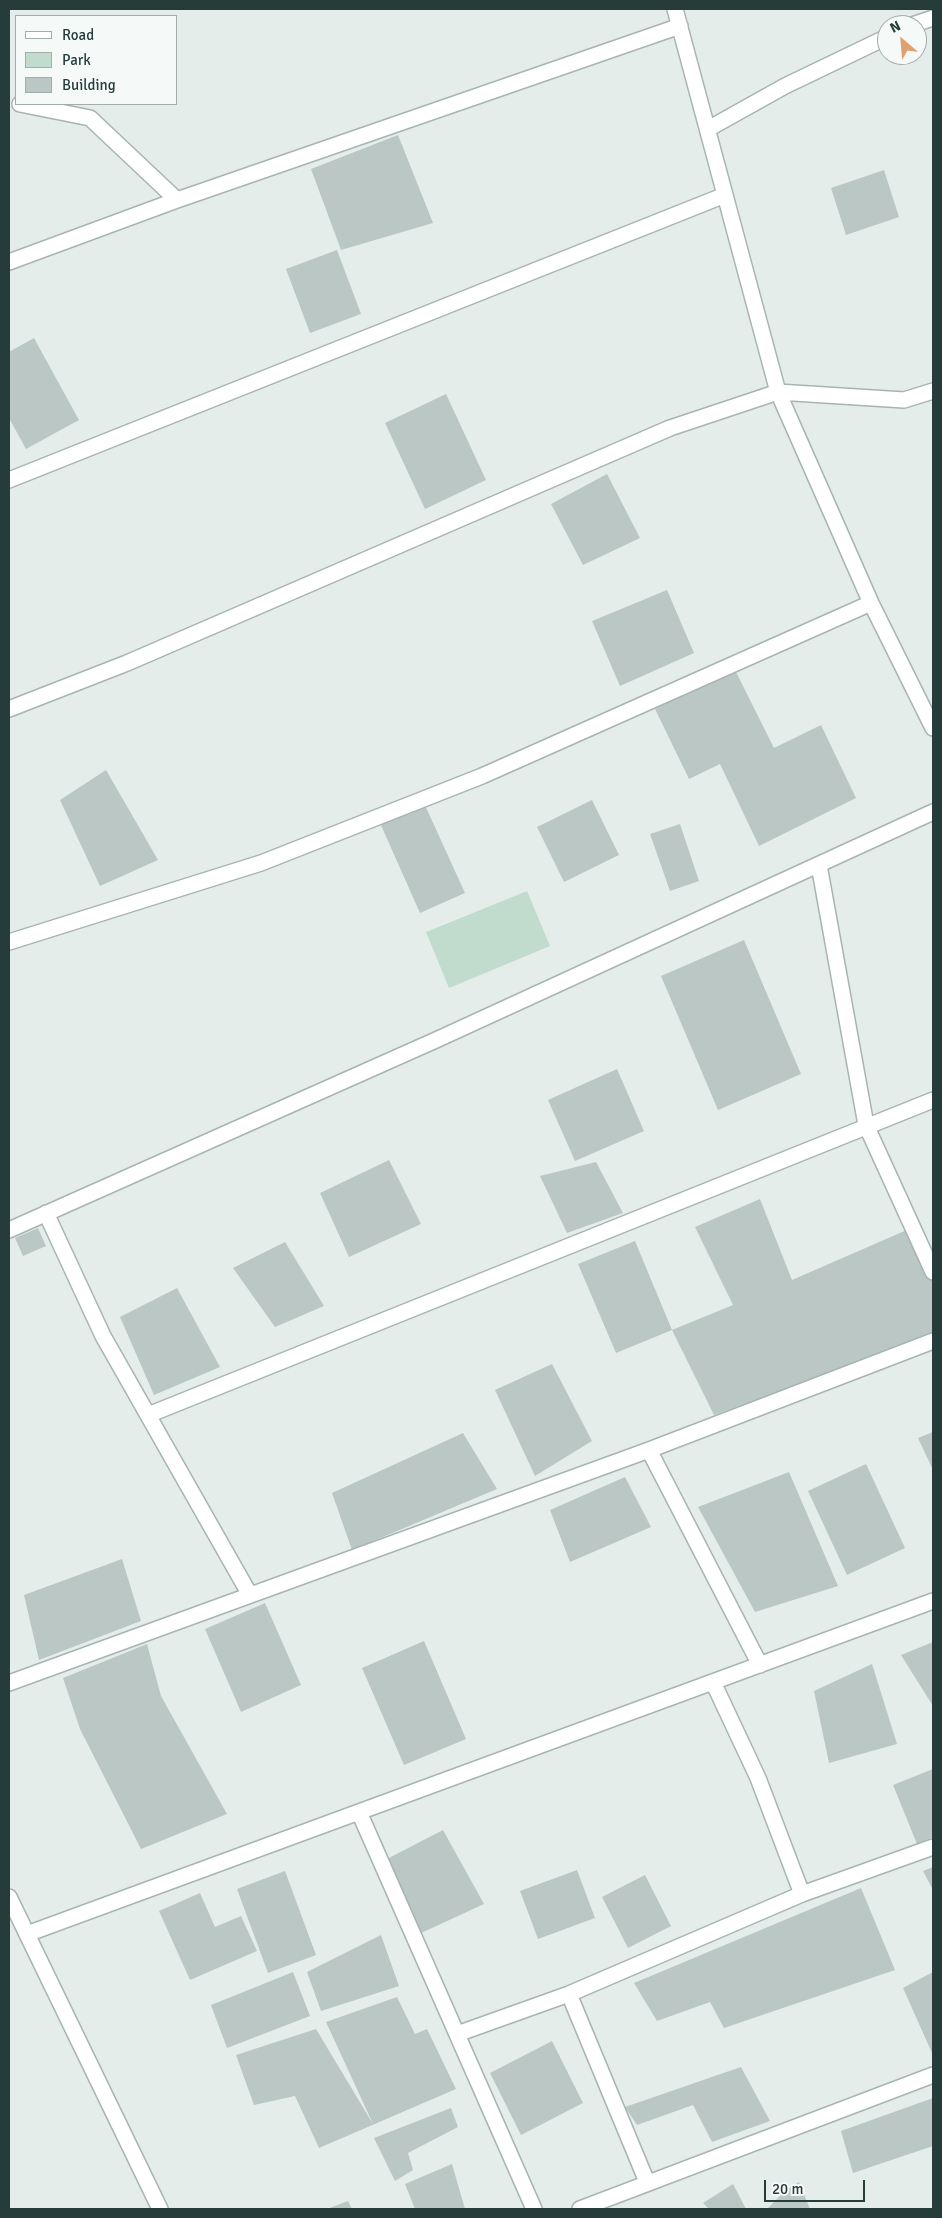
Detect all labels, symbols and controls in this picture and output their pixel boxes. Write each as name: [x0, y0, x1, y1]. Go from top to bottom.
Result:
legend: [15, 15, 178, 105]
north arrow: [877, 15, 927, 65]
text: N: [887, 17, 904, 37]
text: Road: [62, 26, 94, 44]
text: Park: [62, 51, 91, 69]
text: Building: [62, 76, 116, 94]
scale bar: [767, 2170, 868, 2202]
text: 20 m: [772, 2180, 803, 2198]

